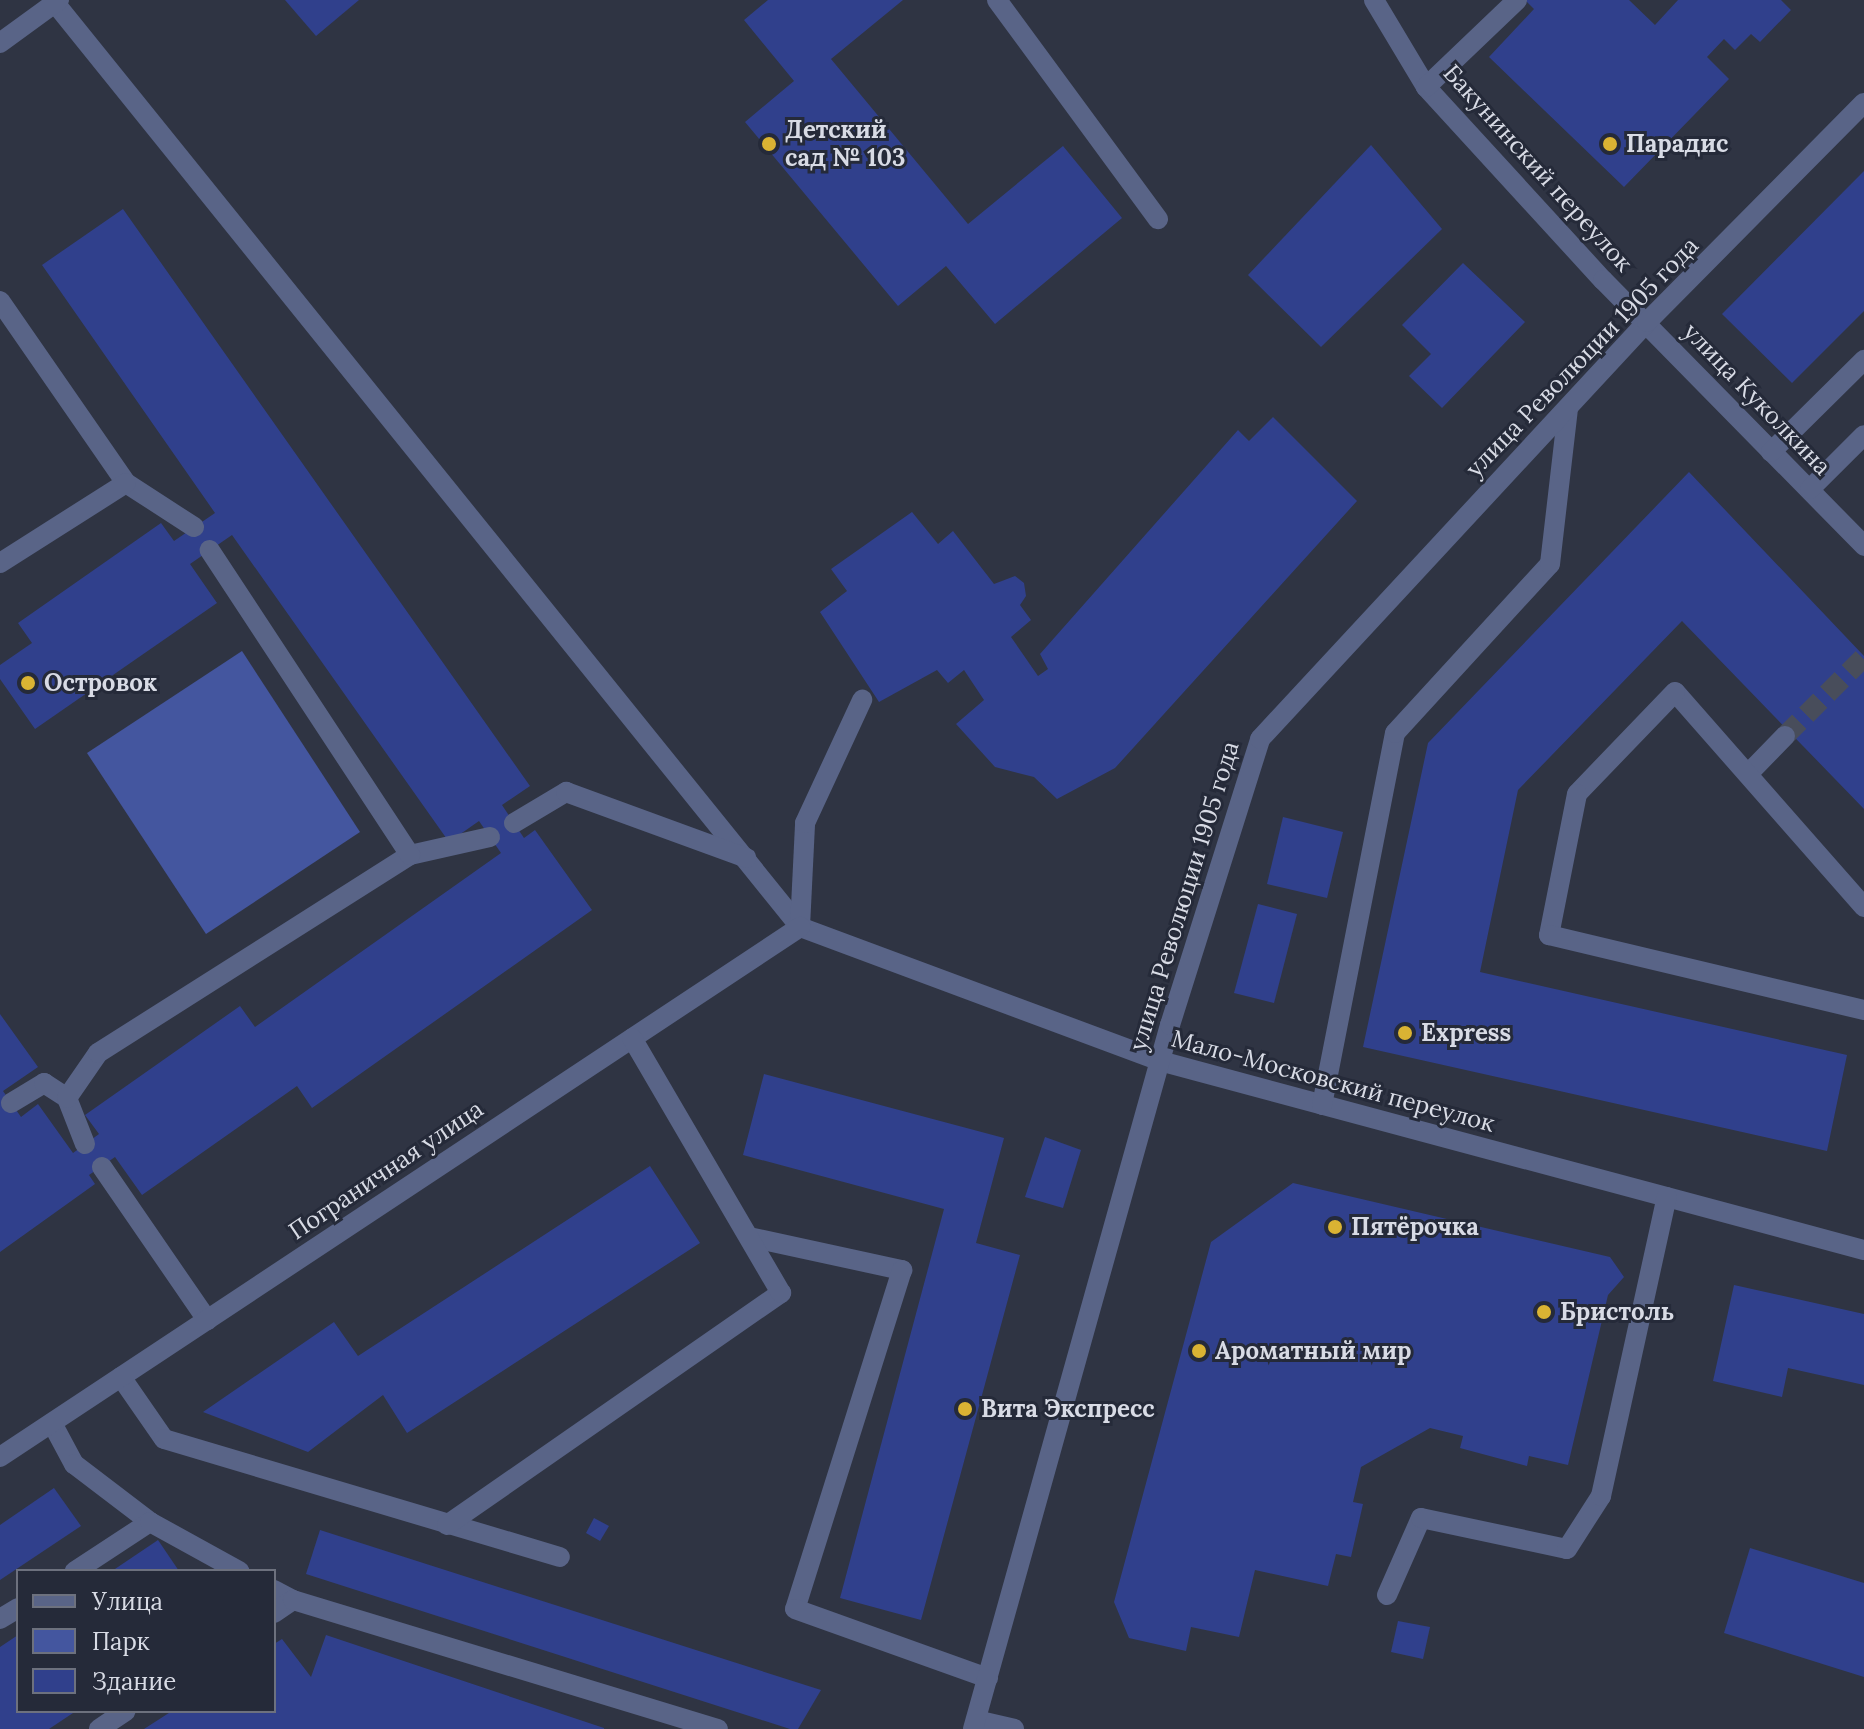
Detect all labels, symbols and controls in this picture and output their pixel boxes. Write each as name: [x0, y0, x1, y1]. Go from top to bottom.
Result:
street label: Бакунинский переулок: [1437, 59, 1639, 277]
place label: Детский сад № 103: [785, 116, 905, 172]
place label: Парадис: [1626, 130, 1729, 158]
marker: Детский сад № 103: [760, 135, 778, 153]
marker: Парадис: [1601, 135, 1619, 153]
street label: улица Революции 1905 года: [1460, 231, 1704, 483]
street label: улица Куколкина: [1677, 317, 1837, 481]
place label: Островок: [44, 669, 157, 697]
marker: Островок: [19, 674, 37, 692]
street label: улица Революции 1905 года: [1123, 738, 1245, 1054]
place label: Express: [1421, 1019, 1511, 1047]
street label: Мало-Московский переулок: [1168, 1024, 1498, 1138]
marker: Express: [1396, 1024, 1414, 1042]
street label: Пограничная улица: [283, 1094, 489, 1246]
place label: Пятёрочка: [1351, 1213, 1479, 1241]
marker: Пятёрочка: [1326, 1218, 1344, 1236]
place label: Бристоль: [1560, 1298, 1674, 1326]
marker: Бристоль: [1535, 1303, 1553, 1321]
place label: Ароматный мир: [1215, 1337, 1411, 1365]
marker: Ароматный мир: [1190, 1342, 1208, 1360]
place label: Вита Экспресс: [981, 1395, 1155, 1423]
marker: Вита Экспресс: [956, 1400, 974, 1418]
legend: [16, 1569, 276, 1713]
text: Улица: [92, 1586, 163, 1617]
text: Парк: [92, 1626, 150, 1657]
text: Здание: [92, 1666, 176, 1697]

